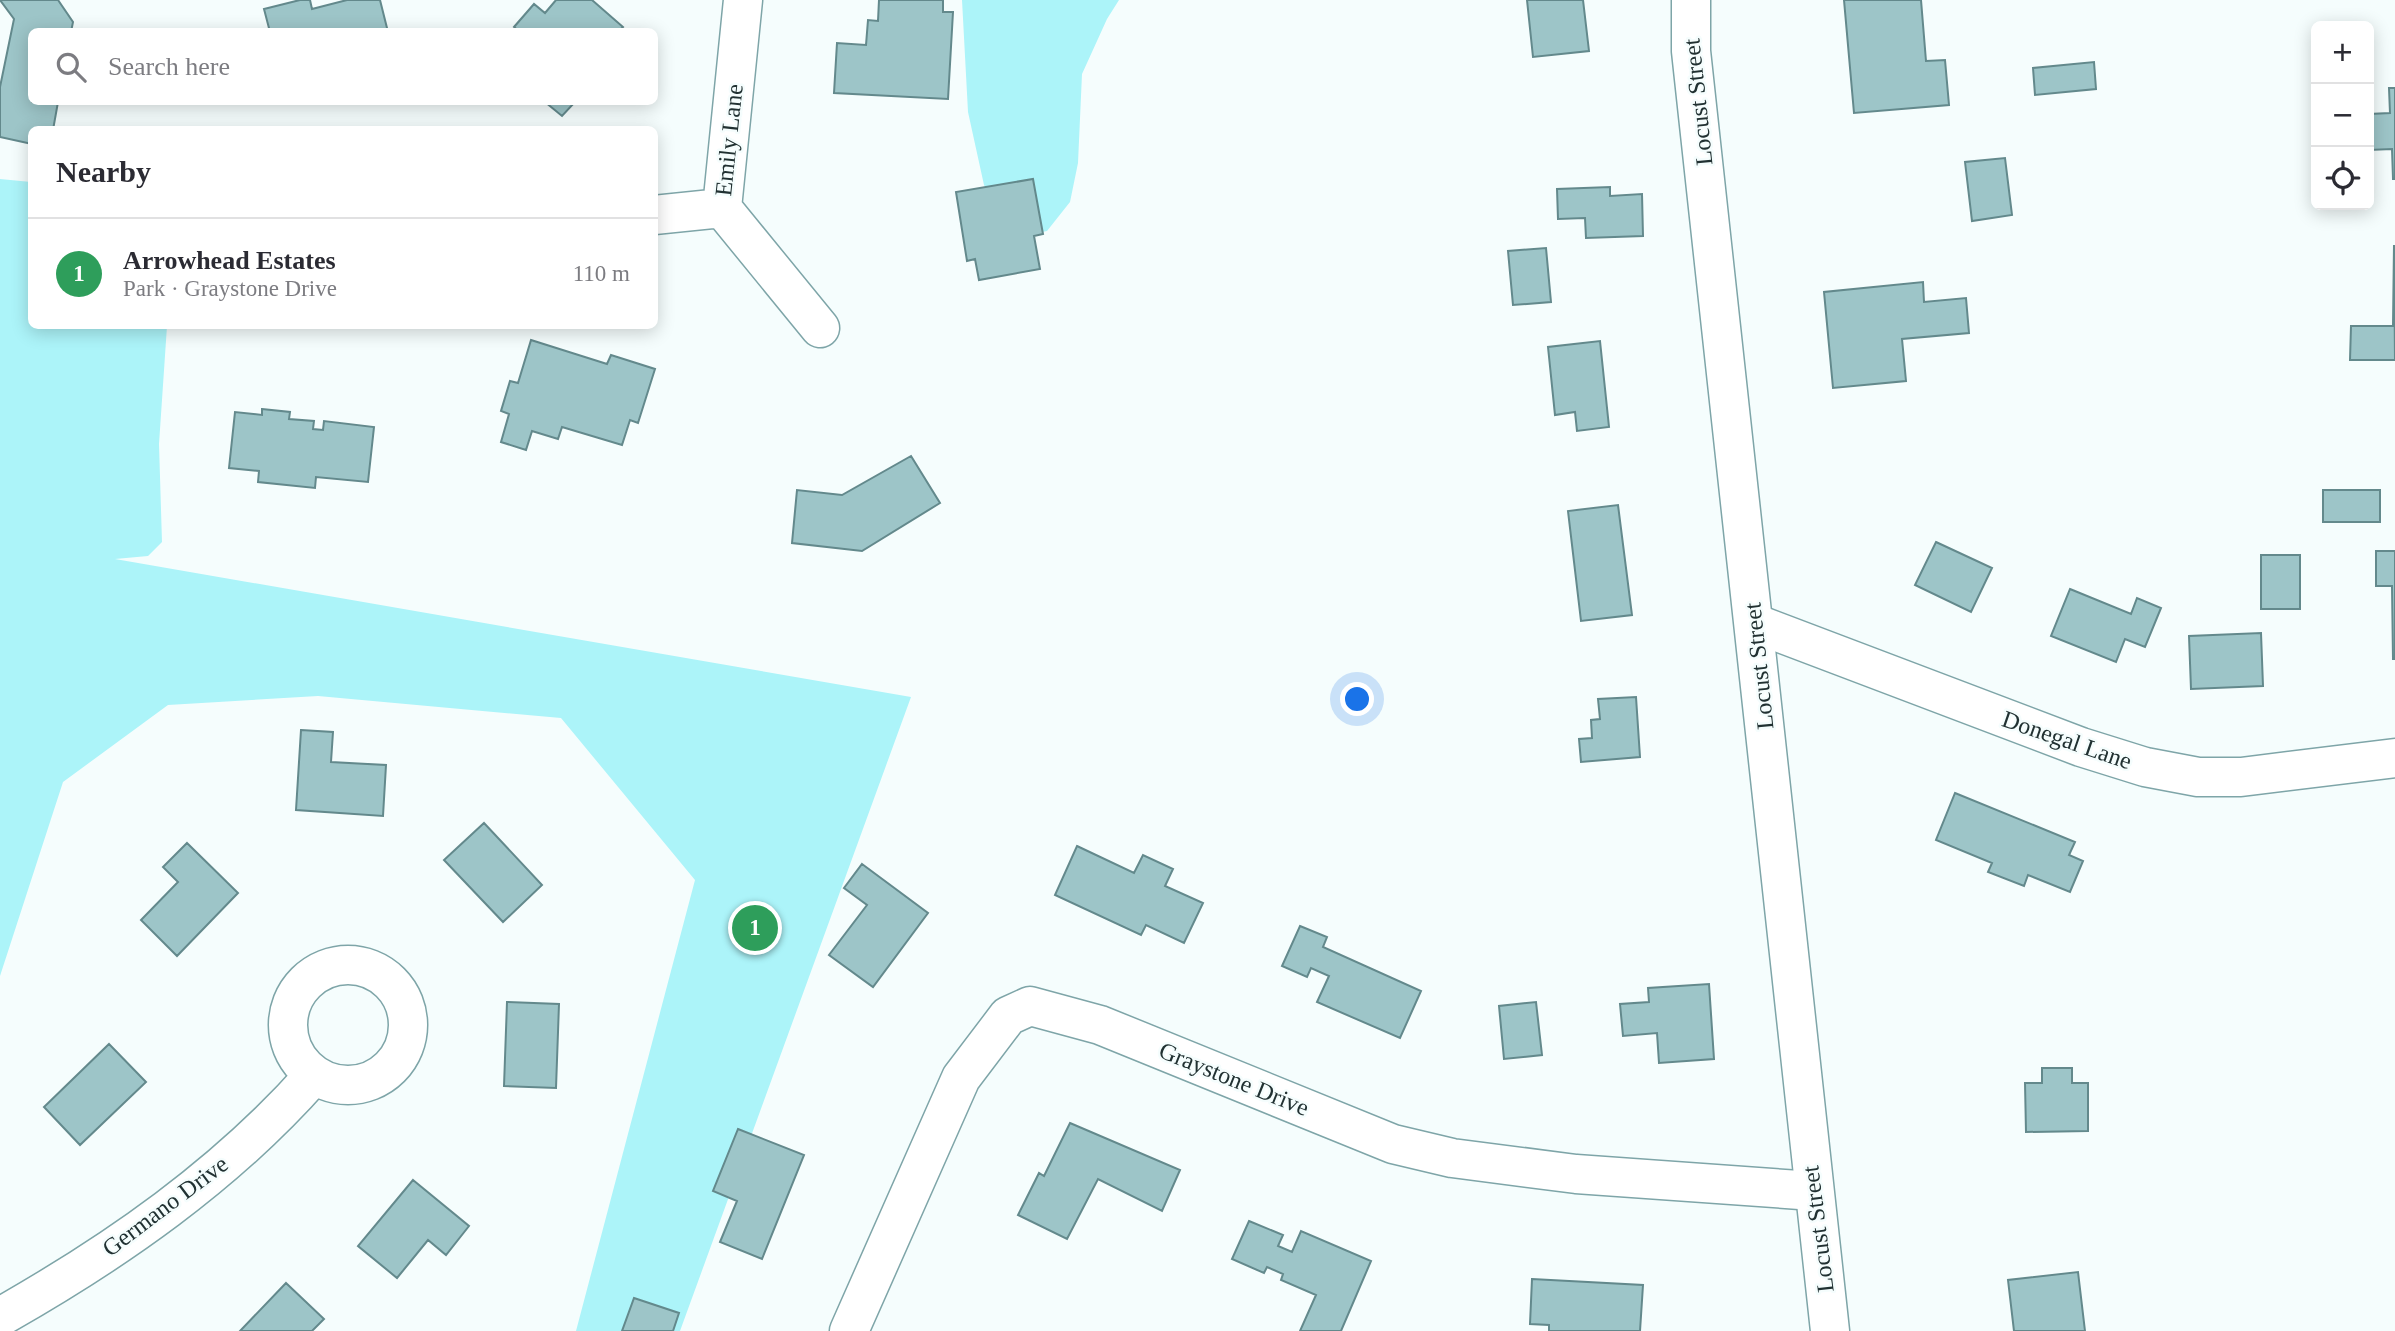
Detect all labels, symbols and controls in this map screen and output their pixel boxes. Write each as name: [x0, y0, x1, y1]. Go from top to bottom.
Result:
map controls: [2311, 21, 2374, 210]
button: +: [2311, 21, 2374, 84]
search box: [28, 28, 658, 105]
street label: Locust Street: [1678, 37, 1718, 167]
icon: search: [52, 48, 90, 86]
text: Search here: [108, 52, 230, 81]
street label: Emily Lane: [710, 83, 748, 197]
button: −: [2311, 84, 2374, 147]
button: locate: [2311, 147, 2374, 210]
text: Nearby: [56, 155, 151, 188]
text: Arrowhead Estates: [123, 246, 336, 275]
text: 1: [73, 261, 85, 286]
text: 110 m: [573, 261, 630, 286]
text: Park · Graystone Drive: [123, 276, 337, 301]
street label: Locust Street: [1739, 601, 1779, 731]
your location: [1340, 682, 1374, 716]
street label: Donegal Lane: [1999, 706, 2135, 774]
pin: 1: [732, 902, 778, 954]
street label: Graystone Drive: [1155, 1037, 1313, 1121]
street label: Germano Drive: [97, 1150, 233, 1262]
street label: Locust Street: [1797, 1164, 1839, 1294]

